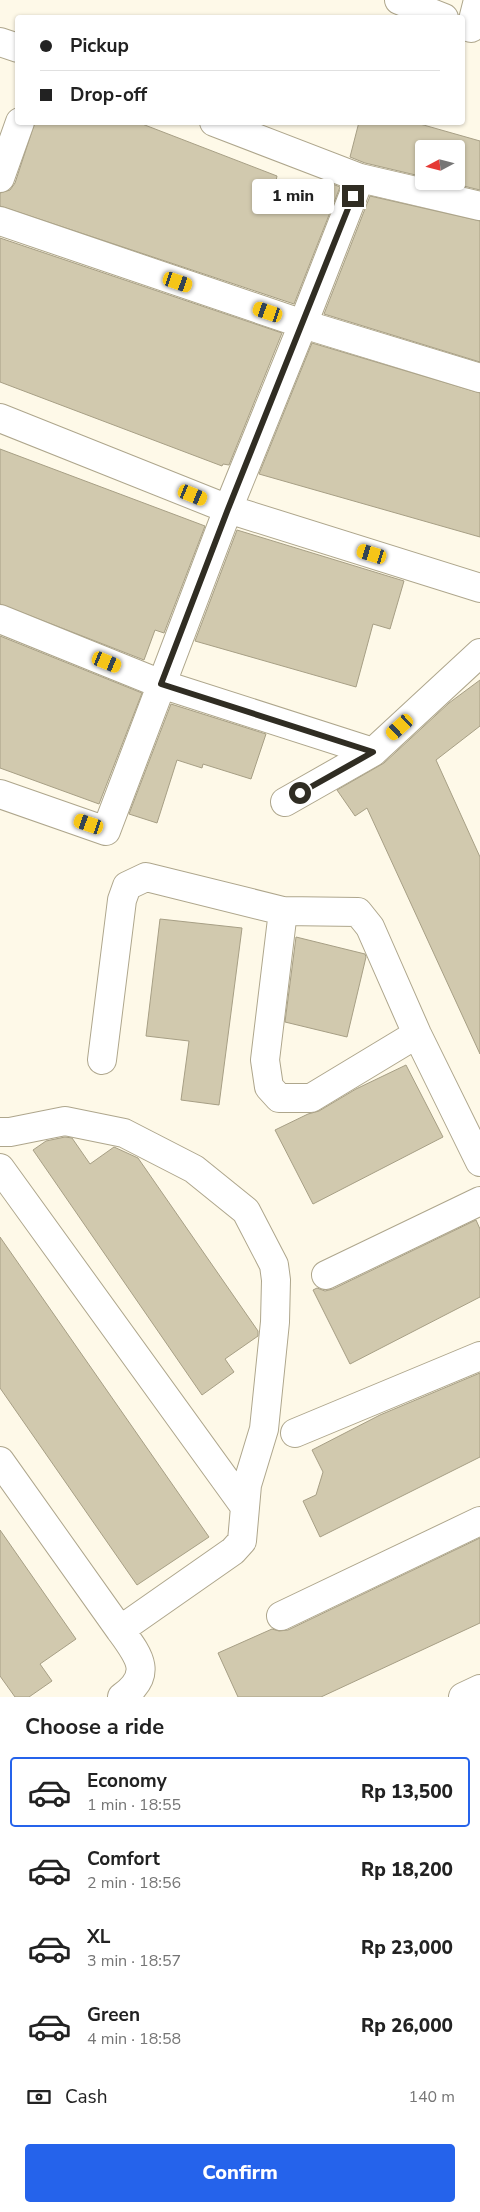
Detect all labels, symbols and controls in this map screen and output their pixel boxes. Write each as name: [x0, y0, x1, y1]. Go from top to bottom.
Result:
text: Pickup: [70, 33, 129, 59]
text: Drop-off: [70, 82, 147, 108]
north arrow: [415, 140, 465, 190]
map controls: [415, 140, 465, 190]
callout: 1 min: [253, 178, 336, 214]
text: 1 min: [272, 185, 314, 207]
route end: [342, 185, 364, 207]
car: [161, 270, 194, 294]
car: [251, 300, 284, 324]
car: [176, 482, 209, 508]
car: [355, 542, 388, 566]
car: [90, 649, 123, 675]
car: [383, 711, 416, 743]
route start: [289, 782, 311, 804]
car: [72, 812, 105, 836]
text: Choose a ride: [25, 1712, 164, 1742]
text: Economy: [87, 1768, 167, 1794]
icon: car: [27, 1770, 72, 1815]
text: Rp 13,500: [361, 1779, 453, 1805]
text: 1 min · 18:55: [87, 1794, 181, 1816]
text: Comfort: [87, 1846, 160, 1872]
icon: car: [27, 1848, 72, 1893]
text: Rp 18,200: [361, 1857, 453, 1883]
text: 2 min · 18:56: [87, 1872, 181, 1894]
text: XL: [87, 1924, 110, 1950]
icon: car: [27, 1926, 72, 1971]
text: Rp 23,000: [361, 1935, 453, 1961]
text: 3 min · 18:57: [87, 1950, 181, 1972]
text: Green: [87, 2002, 140, 2028]
icon: car: [27, 2004, 72, 2049]
text: Rp 26,000: [361, 2013, 453, 2039]
text: 4 min · 18:58: [87, 2028, 181, 2050]
icon: cash: [25, 2083, 53, 2111]
text: Cash: [65, 2084, 107, 2110]
text: 140 m: [408, 2086, 455, 2108]
button: Confirm: [25, 2144, 455, 2202]

